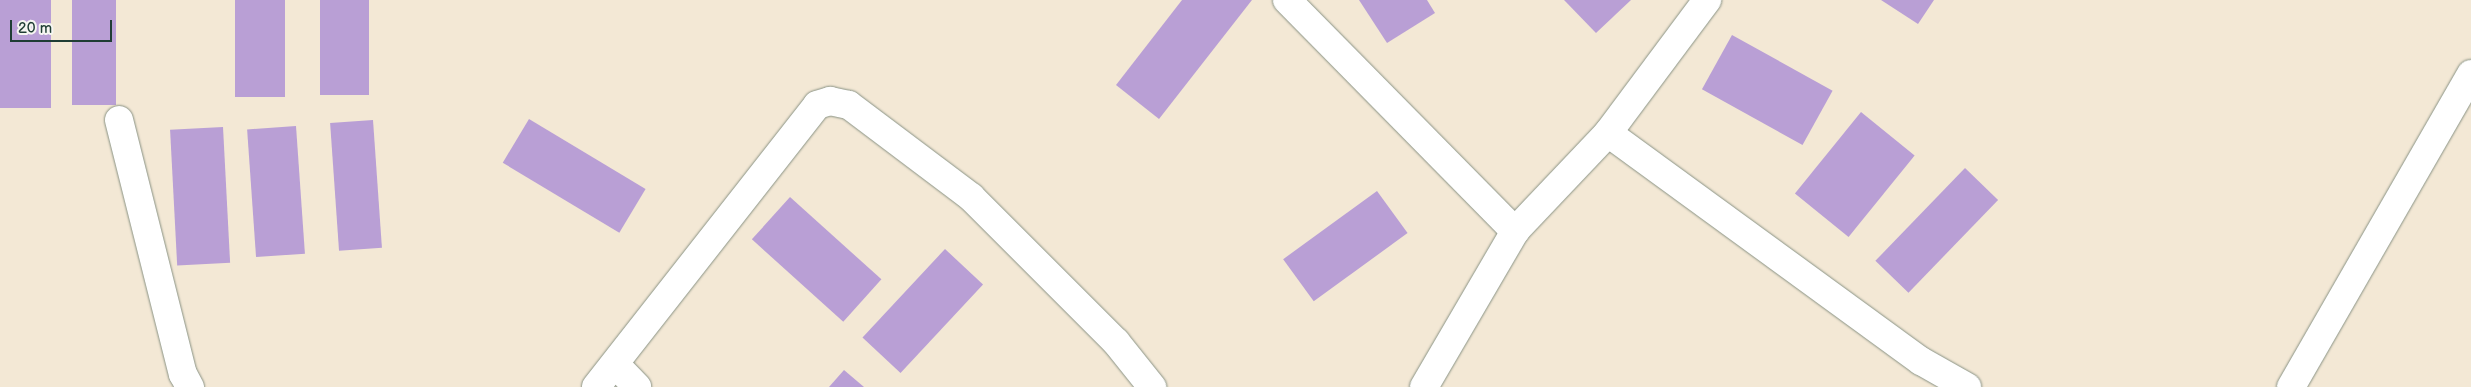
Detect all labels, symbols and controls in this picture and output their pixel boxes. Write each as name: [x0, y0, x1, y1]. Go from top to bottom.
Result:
scale bar: [12, 10, 115, 42]
text: 20 m: [18, 19, 52, 38]

